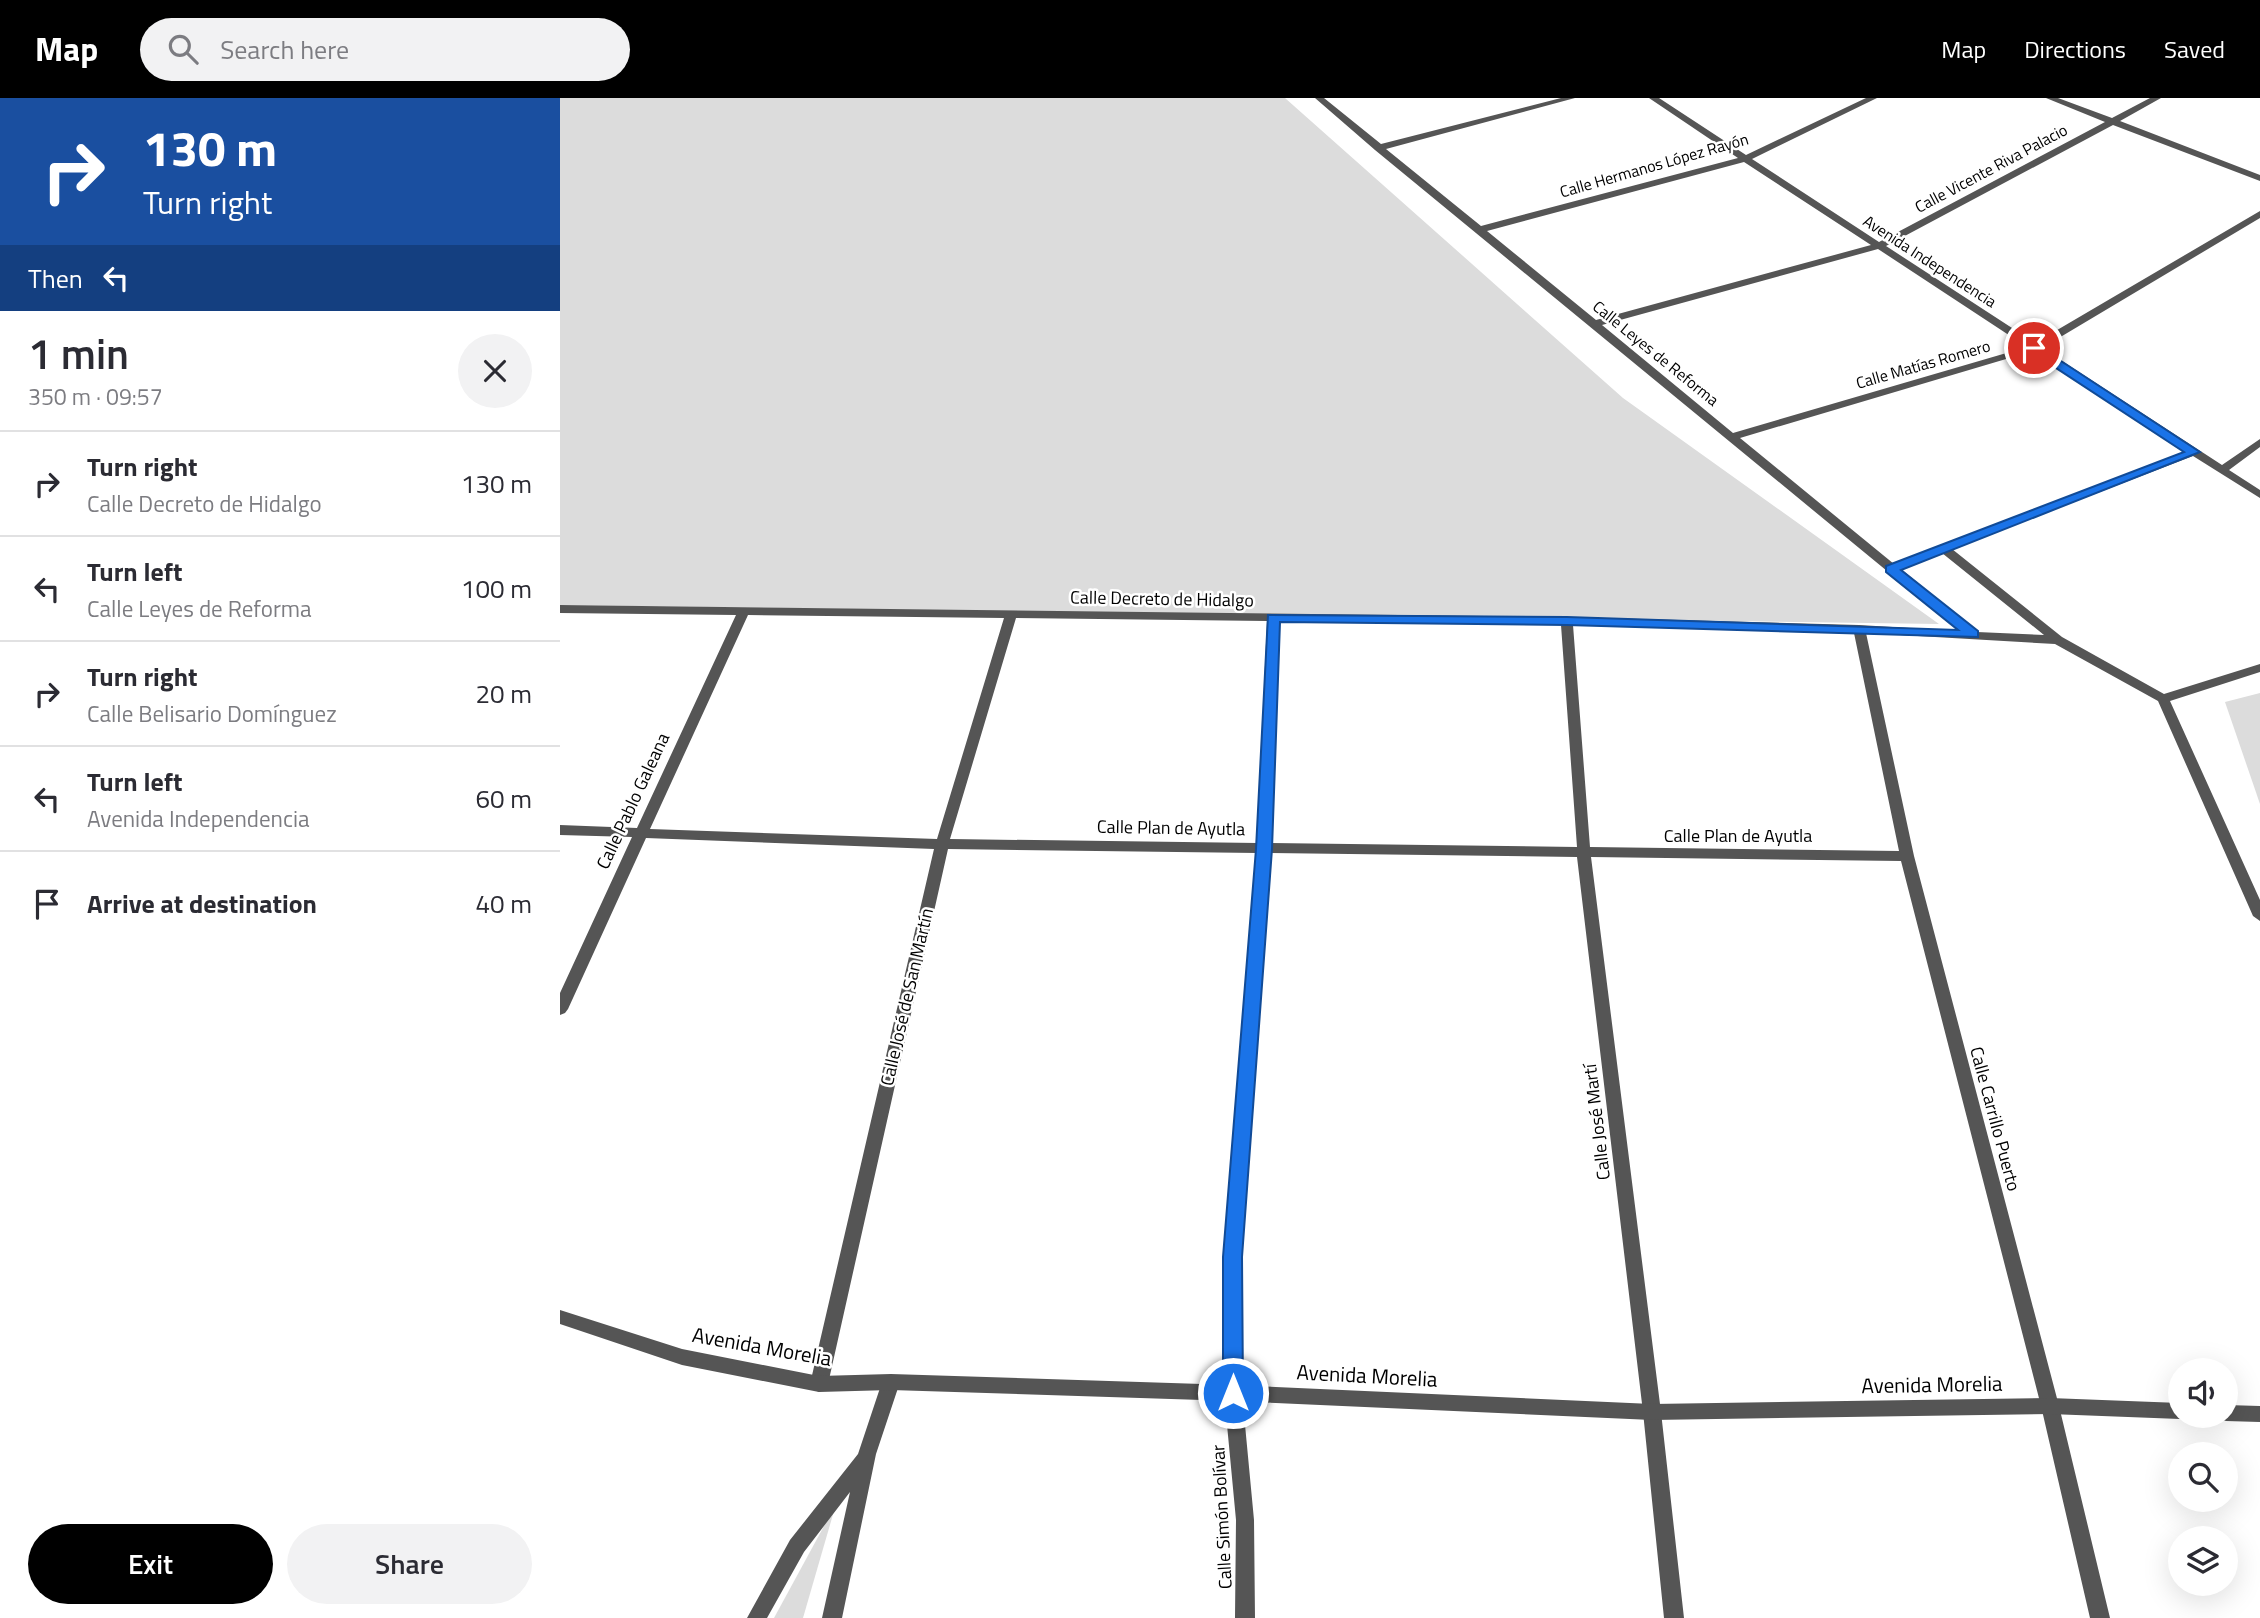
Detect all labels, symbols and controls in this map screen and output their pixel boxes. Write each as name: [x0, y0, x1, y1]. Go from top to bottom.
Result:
search box: [140, 18, 630, 81]
text: Map: [35, 24, 98, 74]
icon: search: [164, 30, 202, 68]
text: Search here: [220, 30, 349, 69]
text: Map: [1941, 31, 1986, 67]
text: Directions: [2024, 31, 2126, 67]
text: Saved: [2164, 31, 2225, 67]
text: 130 m: [143, 110, 277, 185]
street label: Calle Vicente Riva Palacio: [1910, 118, 2072, 218]
icon: right: [28, 126, 119, 217]
street label: Calle Hermanos López Rayón: [1557, 127, 1751, 203]
text: Turn right: [143, 178, 272, 226]
street label: Avenida Independencia: [1859, 209, 2001, 313]
text: Then: [28, 259, 83, 298]
icon: left: [97, 259, 135, 297]
street label: Calle Leyes de Reforma: [1588, 295, 1724, 411]
pin: [2004, 318, 2064, 378]
text: 1 min: [28, 321, 129, 385]
icon: arrive: [2015, 329, 2053, 367]
street label: Calle Matías Romero: [1853, 333, 1993, 395]
button: close: [458, 334, 532, 408]
text: 350 m · 09:57: [28, 379, 163, 414]
text: Turn right: [87, 447, 198, 486]
text: 130 m: [461, 464, 532, 503]
icon: right: [28, 465, 66, 503]
text: Calle Decreto de Hidalgo: [87, 486, 322, 521]
text: Turn left: [87, 552, 182, 591]
text: 100 m: [461, 569, 532, 608]
icon: left: [28, 570, 66, 608]
street label: Calle Decreto de Hidalgo: [1070, 583, 1254, 614]
text: Calle Leyes de Reforma: [87, 591, 312, 626]
text: Turn right: [87, 657, 198, 696]
text: 20 m: [475, 674, 532, 713]
icon: right: [28, 675, 66, 713]
text: Calle Belisario Domínguez: [87, 696, 337, 731]
street label: Calle Pablo Galeana: [589, 728, 676, 874]
text: Turn left: [87, 762, 182, 801]
text: 60 m: [475, 779, 532, 818]
icon: left: [28, 780, 66, 818]
text: Avenida Independencia: [87, 801, 310, 836]
street label: Calle Plan de Ayutla: [1097, 813, 1245, 842]
street label: Calle Plan de Ayutla: [1664, 822, 1812, 849]
text: Arrive at destination: [87, 884, 317, 923]
text: 40 m: [475, 884, 532, 923]
icon: arrive: [28, 885, 66, 923]
street label: Calle José de San Martín: [873, 905, 940, 1088]
street label: Calle Carrillo Puerto: [1963, 1044, 2028, 1194]
street label: Calle José Martí: [1576, 1060, 1617, 1182]
street label: Avenida Morelia: [690, 1318, 835, 1374]
street label: Avenida Morelia: [1296, 1355, 1439, 1395]
position arrow: [1196, 1356, 1270, 1430]
map controls: [2168, 1358, 2238, 1596]
button: sound: [2168, 1358, 2238, 1428]
street label: Avenida Morelia: [1861, 1367, 2003, 1401]
button: search: [2168, 1442, 2238, 1512]
street label: Calle Simón Bolívar: [1204, 1444, 1239, 1590]
button: Exit: [28, 1524, 273, 1604]
button: Share: [287, 1524, 532, 1604]
button: layers: [2168, 1526, 2238, 1596]

